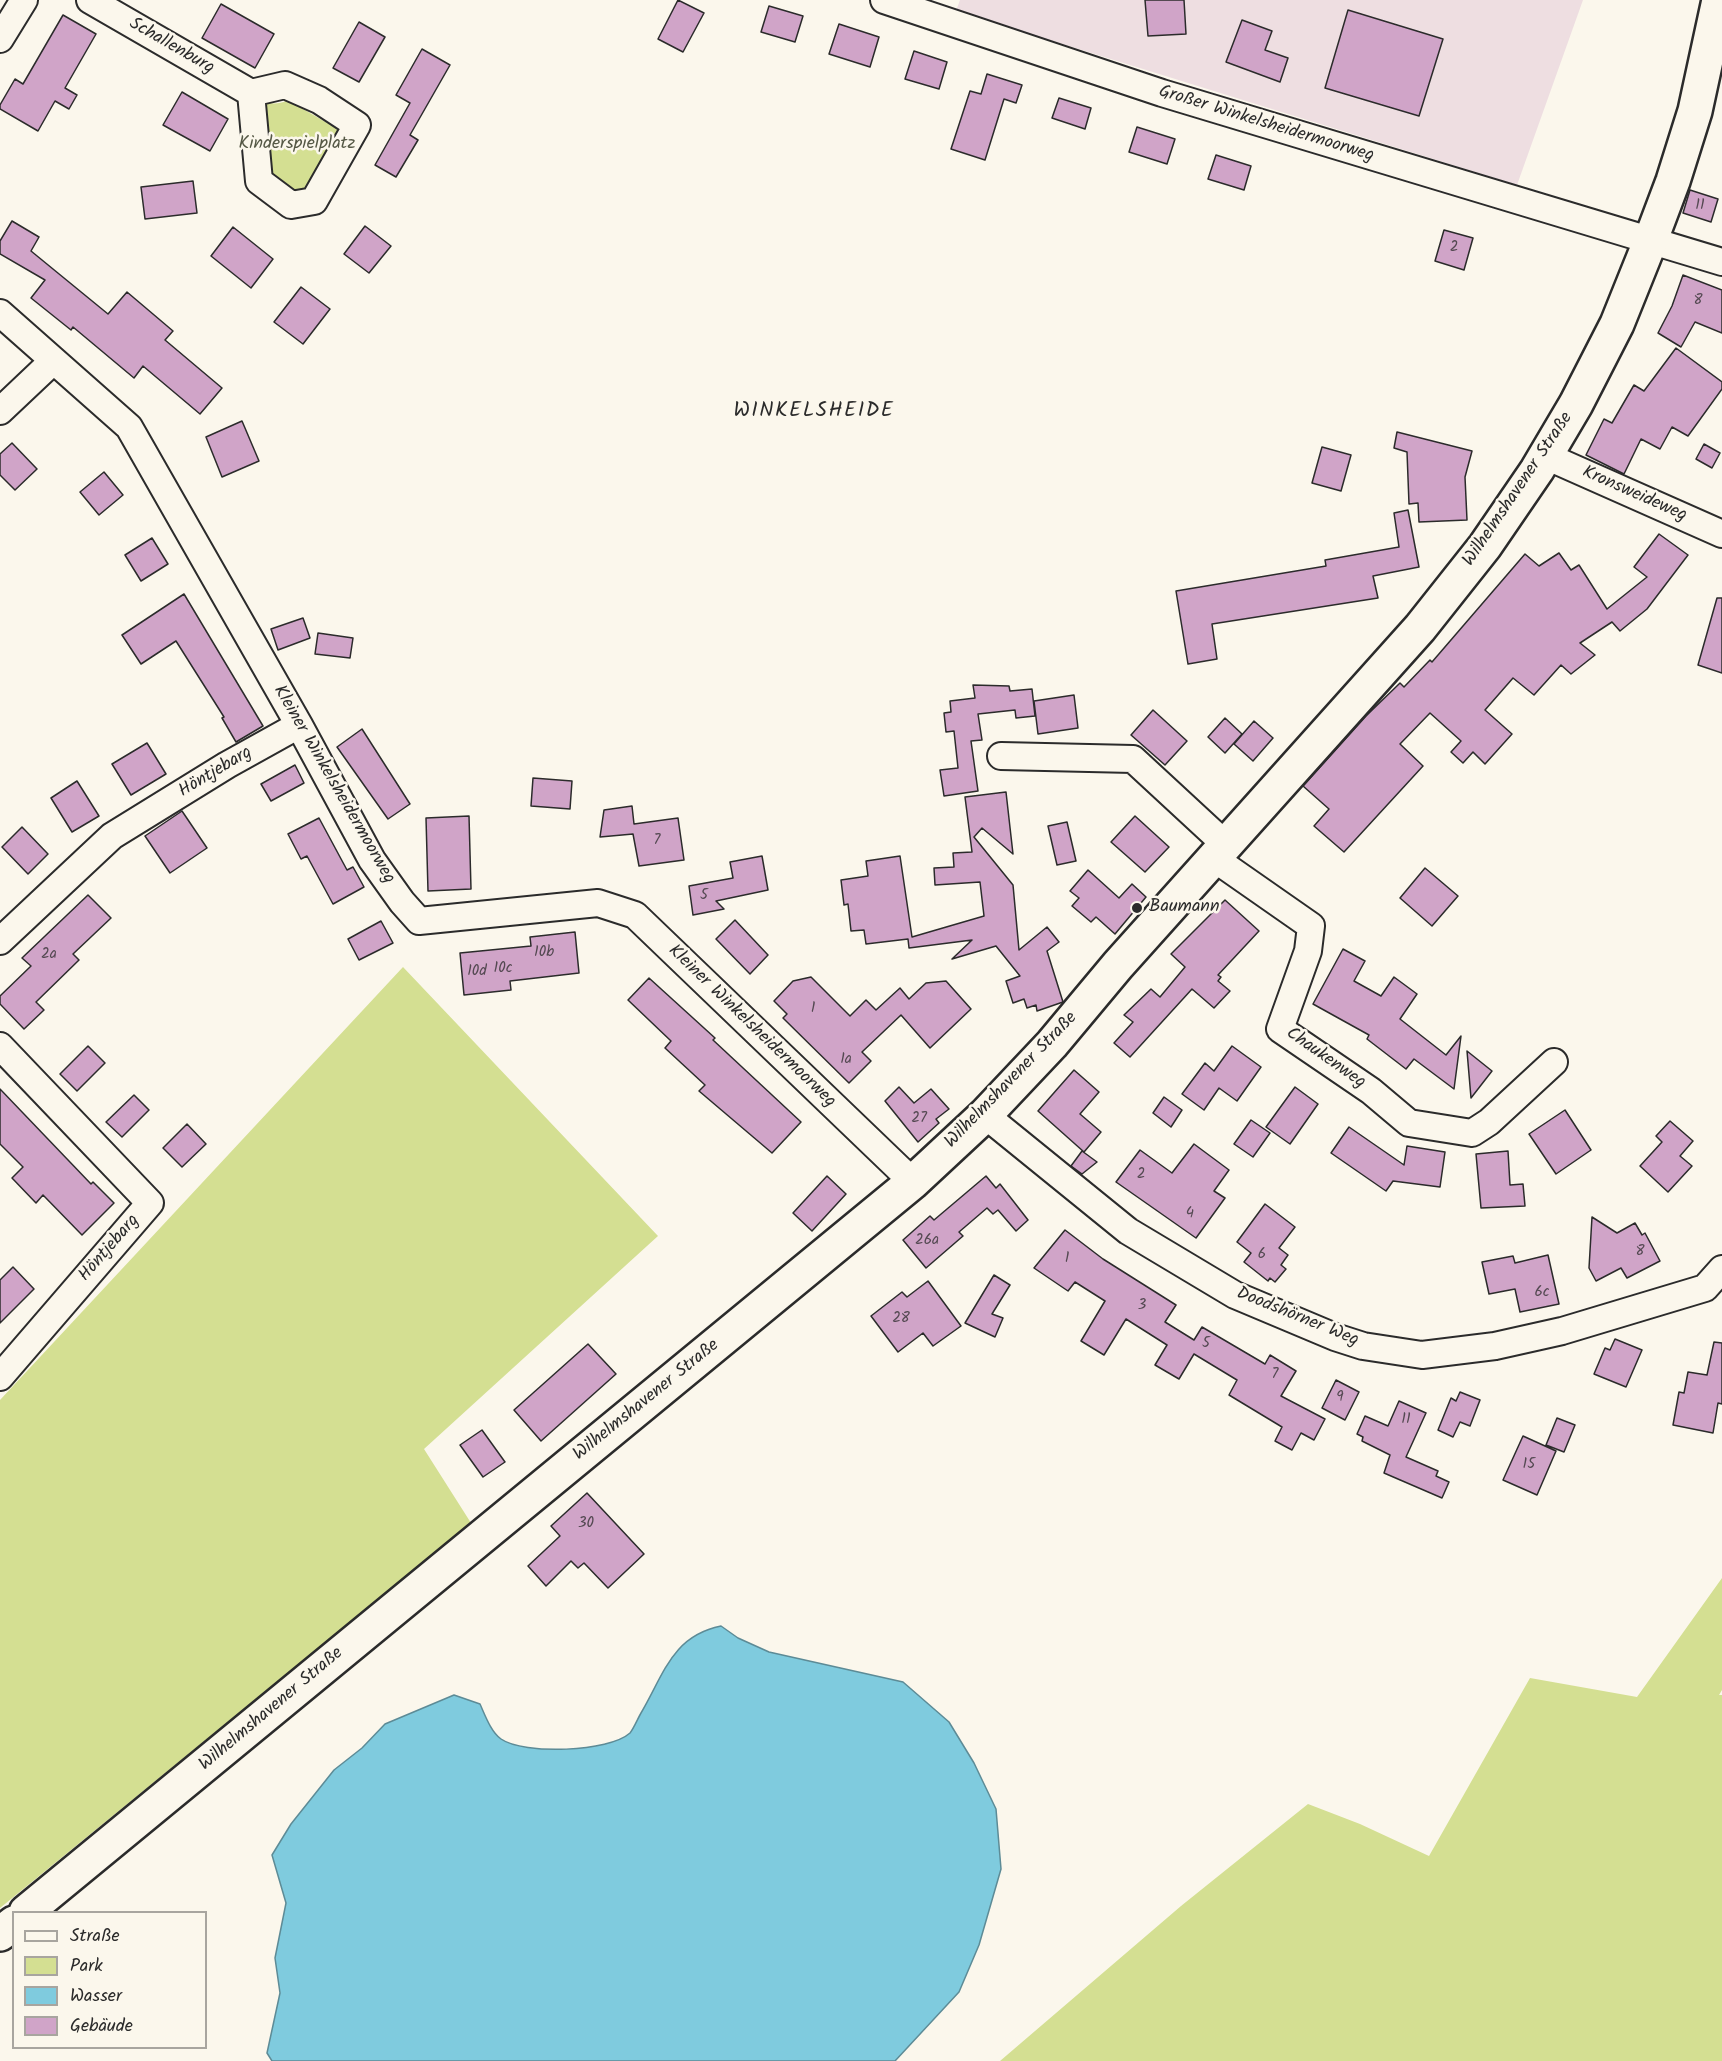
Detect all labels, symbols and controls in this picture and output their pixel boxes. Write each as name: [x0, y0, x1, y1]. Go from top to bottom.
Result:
street label: Schallenburg: [125, 14, 217, 80]
street label: Großer Winkelsheidermoorweg: [1156, 82, 1376, 168]
park label: Kinderspielplatz: [239, 134, 355, 156]
house number: 11: [1695, 197, 1705, 215]
house number: 2: [1450, 239, 1458, 257]
house number: 8: [1693, 292, 1703, 310]
district label: WINKELSHEIDE: [733, 399, 895, 425]
street label: Wilhelmshavener Straße: [1459, 409, 1579, 571]
street label: Kronsweideweg: [1578, 462, 1690, 528]
street label: Kleiner Winkelsheidermoorweg: [267, 682, 399, 888]
street label: Höntjebarg: [175, 743, 257, 803]
house number: 7: [654, 832, 660, 850]
house number: 5: [700, 887, 708, 905]
place label: Baumann: [1149, 897, 1220, 919]
marker: Baumann: [1130, 901, 1144, 915]
street label: Kleiner Winkelsheidermoorweg: [662, 941, 840, 1113]
house number: 10b: [534, 944, 554, 962]
house number: 2a: [41, 946, 57, 964]
house number: 10c: [494, 960, 512, 978]
house number: 10d: [467, 963, 487, 981]
house number: 1: [811, 1000, 815, 1018]
street label: Wilhelmshavener Straße: [941, 1008, 1083, 1154]
street label: Chaukenweg: [1281, 1024, 1369, 1094]
house number: 1a: [840, 1051, 852, 1069]
house number: 27: [911, 1110, 927, 1128]
house number: 2: [1137, 1166, 1145, 1184]
house number: 4: [1186, 1205, 1194, 1223]
street label: Höntjebarg: [75, 1211, 145, 1287]
house number: 26a: [915, 1232, 939, 1250]
house number: 8: [1635, 1243, 1645, 1261]
house number: 6: [1258, 1246, 1266, 1264]
house number: 1: [1065, 1250, 1069, 1268]
street label: Doodshörner Weg: [1233, 1284, 1361, 1352]
house number: 6c: [1534, 1284, 1550, 1302]
house number: 3: [1138, 1297, 1146, 1315]
house number: 28: [892, 1310, 910, 1328]
house number: 5: [1202, 1335, 1210, 1353]
street label: Wilhelmshavener Straße: [570, 1336, 724, 1466]
house number: 7: [1272, 1366, 1278, 1384]
house number: 9: [1336, 1389, 1344, 1407]
house number: 11: [1401, 1411, 1411, 1429]
house number: 15: [1523, 1456, 1535, 1474]
house number: 30: [578, 1515, 594, 1533]
street label: Wilhelmshavener Straße: [196, 1644, 348, 1776]
legend: [12, 1911, 207, 2049]
text: Straße: [70, 1922, 120, 1951]
text: Park: [70, 1952, 103, 1981]
text: Wasser: [70, 1982, 122, 2011]
text: Gebäude: [70, 2012, 133, 2041]

